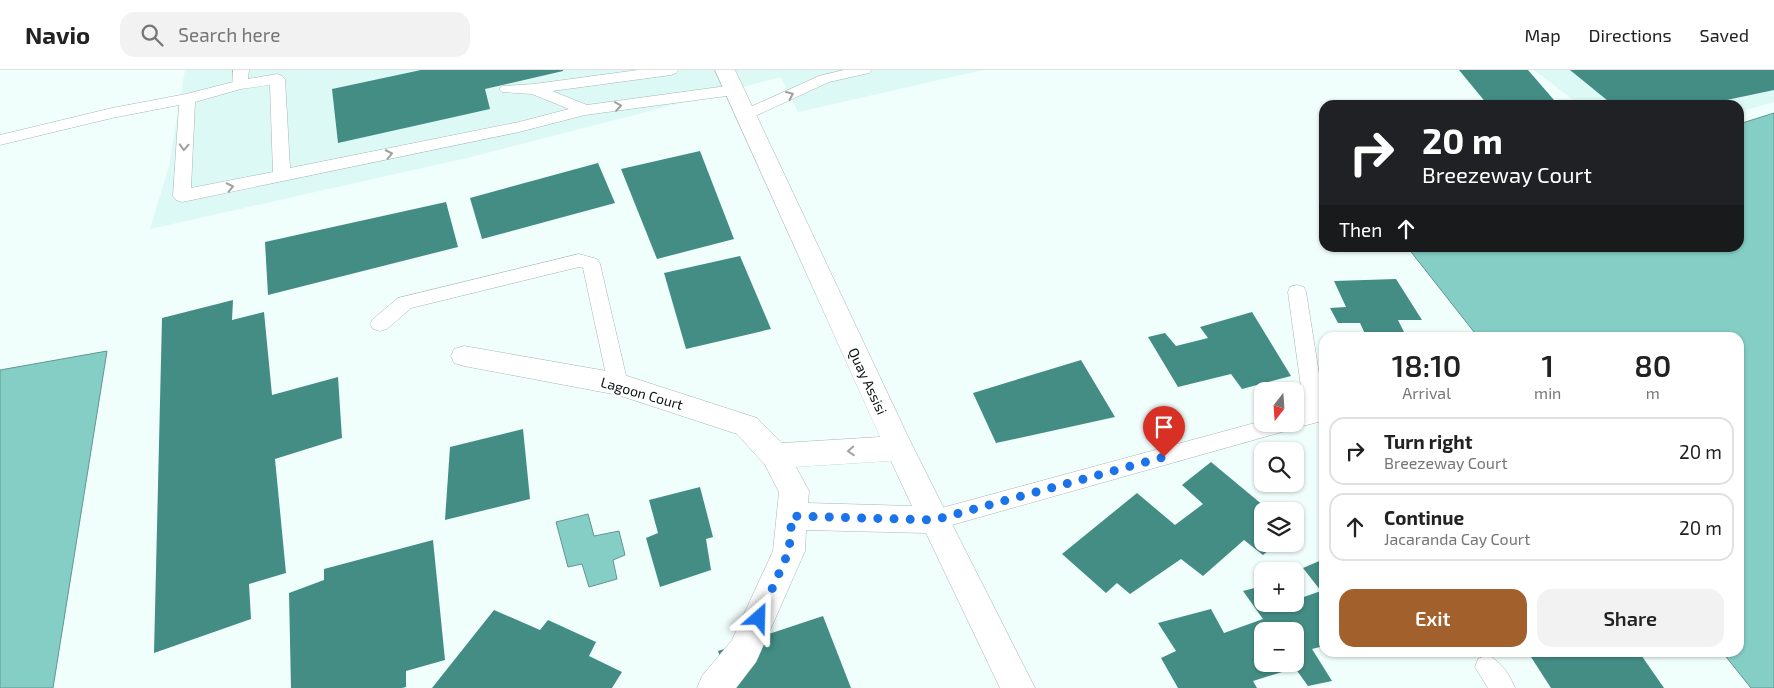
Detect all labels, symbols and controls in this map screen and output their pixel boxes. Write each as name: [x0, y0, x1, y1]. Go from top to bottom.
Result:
search box: [120, 12, 470, 57]
text: Navio: [25, 20, 90, 49]
icon: search: [138, 21, 166, 49]
text: Search here: [178, 23, 280, 46]
text: Map: [1524, 24, 1561, 46]
text: Directions: [1589, 24, 1672, 46]
text: Saved: [1700, 24, 1749, 46]
one-way arrow: [785, 90, 794, 101]
one-way arrow: [614, 101, 622, 112]
text: 20 m: [1422, 119, 1503, 161]
icon: right: [1339, 120, 1404, 185]
one-way arrow: [179, 144, 190, 152]
one-way arrow: [385, 149, 393, 160]
text: Breezeway Court: [1422, 161, 1592, 187]
one-way arrow: [225, 182, 234, 192]
icon: ahead: [1392, 215, 1420, 243]
text: Then: [1339, 218, 1382, 241]
street label: Quay Assisi: [845, 345, 891, 417]
text: 18:10: [1392, 347, 1461, 383]
text: 1: [1541, 347, 1554, 383]
text: 80: [1634, 347, 1671, 383]
street label: Lagoon Court: [599, 373, 685, 413]
north arrow: [1254, 382, 1304, 432]
map controls: [1254, 382, 1304, 672]
text: Arrival: [1402, 383, 1451, 402]
text: min: [1534, 383, 1561, 402]
text: m: [1646, 383, 1660, 402]
pin: [1143, 406, 1185, 457]
icon: arrive: [1150, 413, 1178, 441]
text: Turn right: [1384, 430, 1472, 453]
icon: right: [1341, 437, 1369, 465]
text: 20 m: [1679, 440, 1722, 463]
button: search: [1254, 442, 1304, 492]
one-way arrow: [847, 446, 855, 457]
text: Breezeway Court: [1384, 453, 1508, 472]
button: layers: [1254, 502, 1304, 552]
text: Continue: [1384, 506, 1464, 529]
icon: ahead: [1341, 513, 1369, 541]
text: 20 m: [1679, 516, 1722, 539]
text: Jacaranda Cay Court: [1384, 529, 1530, 548]
button: +: [1254, 562, 1304, 612]
button: Exit: [1339, 589, 1527, 647]
button: Share: [1537, 589, 1724, 647]
position arrow: [732, 591, 784, 643]
button: −: [1254, 622, 1304, 672]

